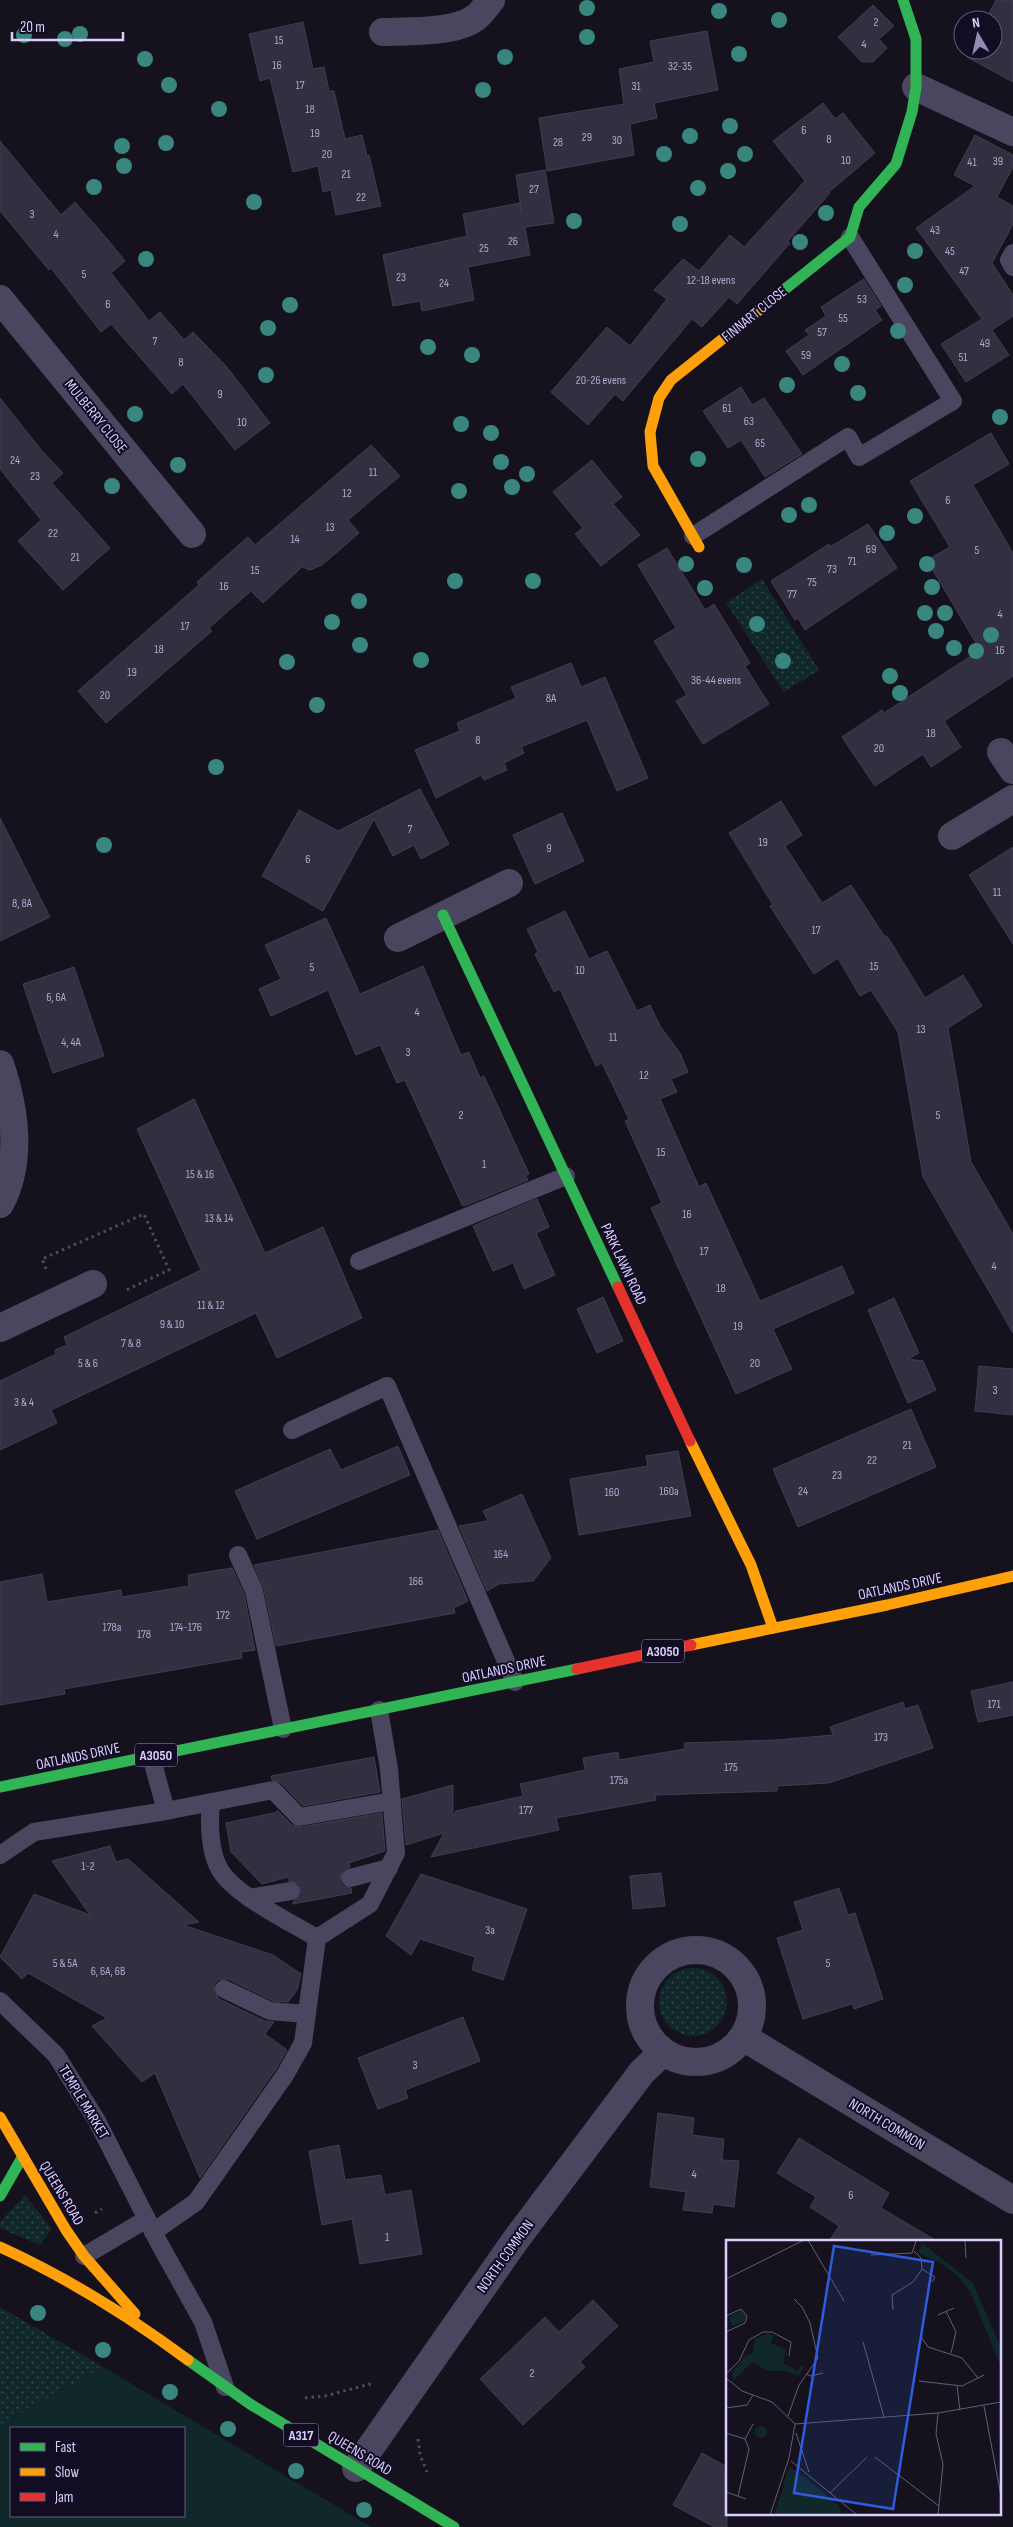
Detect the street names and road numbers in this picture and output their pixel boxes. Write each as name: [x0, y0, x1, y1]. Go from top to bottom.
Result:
street label: FINNART CLOSE: [718, 282, 791, 346]
street label: MULBERRY CLOSE: [60, 376, 131, 457]
street label: PARK LAWN ROAD: [596, 1220, 651, 1308]
street label: OATLANDS DRIVE: [856, 1568, 944, 1605]
road number: A3050: [642, 1640, 684, 1662]
street label: OATLANDS DRIVE: [460, 1651, 548, 1688]
street label: OATLANDS DRIVE: [34, 1738, 122, 1775]
road number: A3050: [135, 1744, 177, 1766]
street label: TEMPLE MARKET: [54, 2062, 113, 2143]
street label: NORTH COMMON: [845, 2094, 928, 2155]
street label: QUEENS ROAD: [35, 2158, 88, 2229]
street label: NORTH COMMON: [473, 2216, 538, 2296]
road number: A317: [284, 2424, 318, 2446]
street label: QUEENS ROAD: [324, 2427, 395, 2480]

